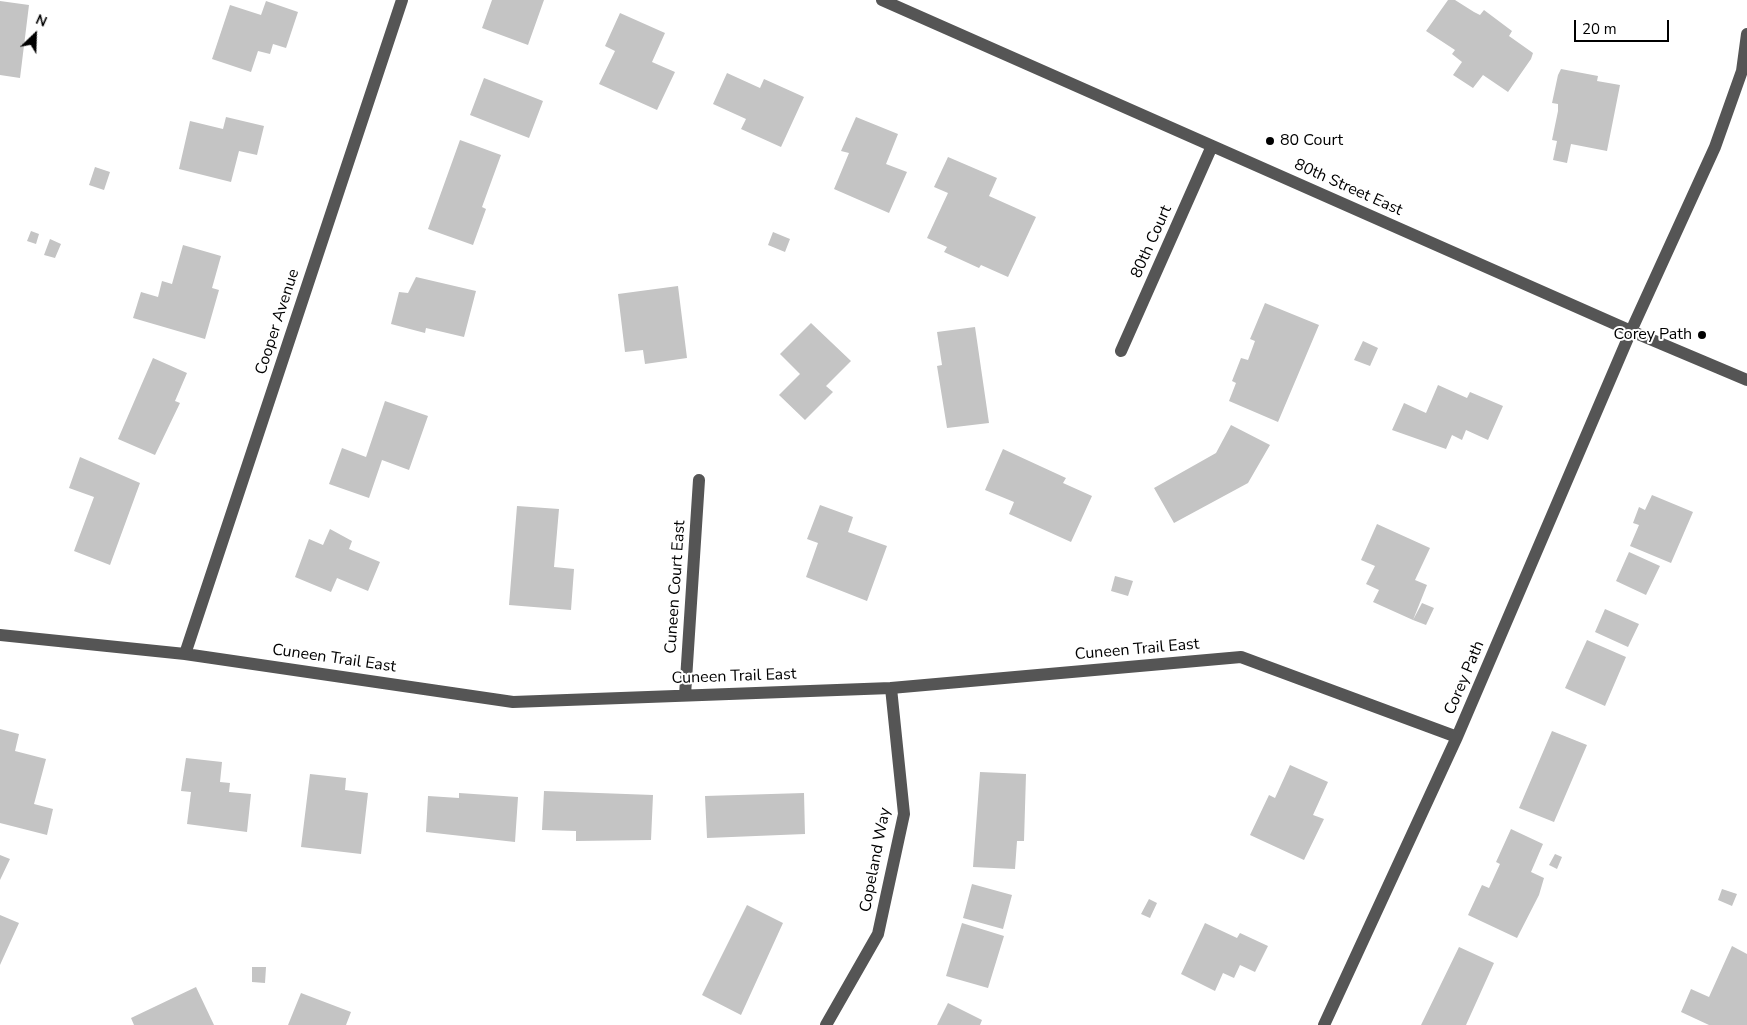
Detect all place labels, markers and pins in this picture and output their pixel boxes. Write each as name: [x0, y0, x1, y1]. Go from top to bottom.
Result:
place label: 80 Court: [1280, 131, 1343, 151]
marker: 80 Court: [1264, 135, 1276, 147]
place label: Corey Path: [1614, 325, 1692, 345]
marker: Corey Path: [1696, 329, 1708, 341]

